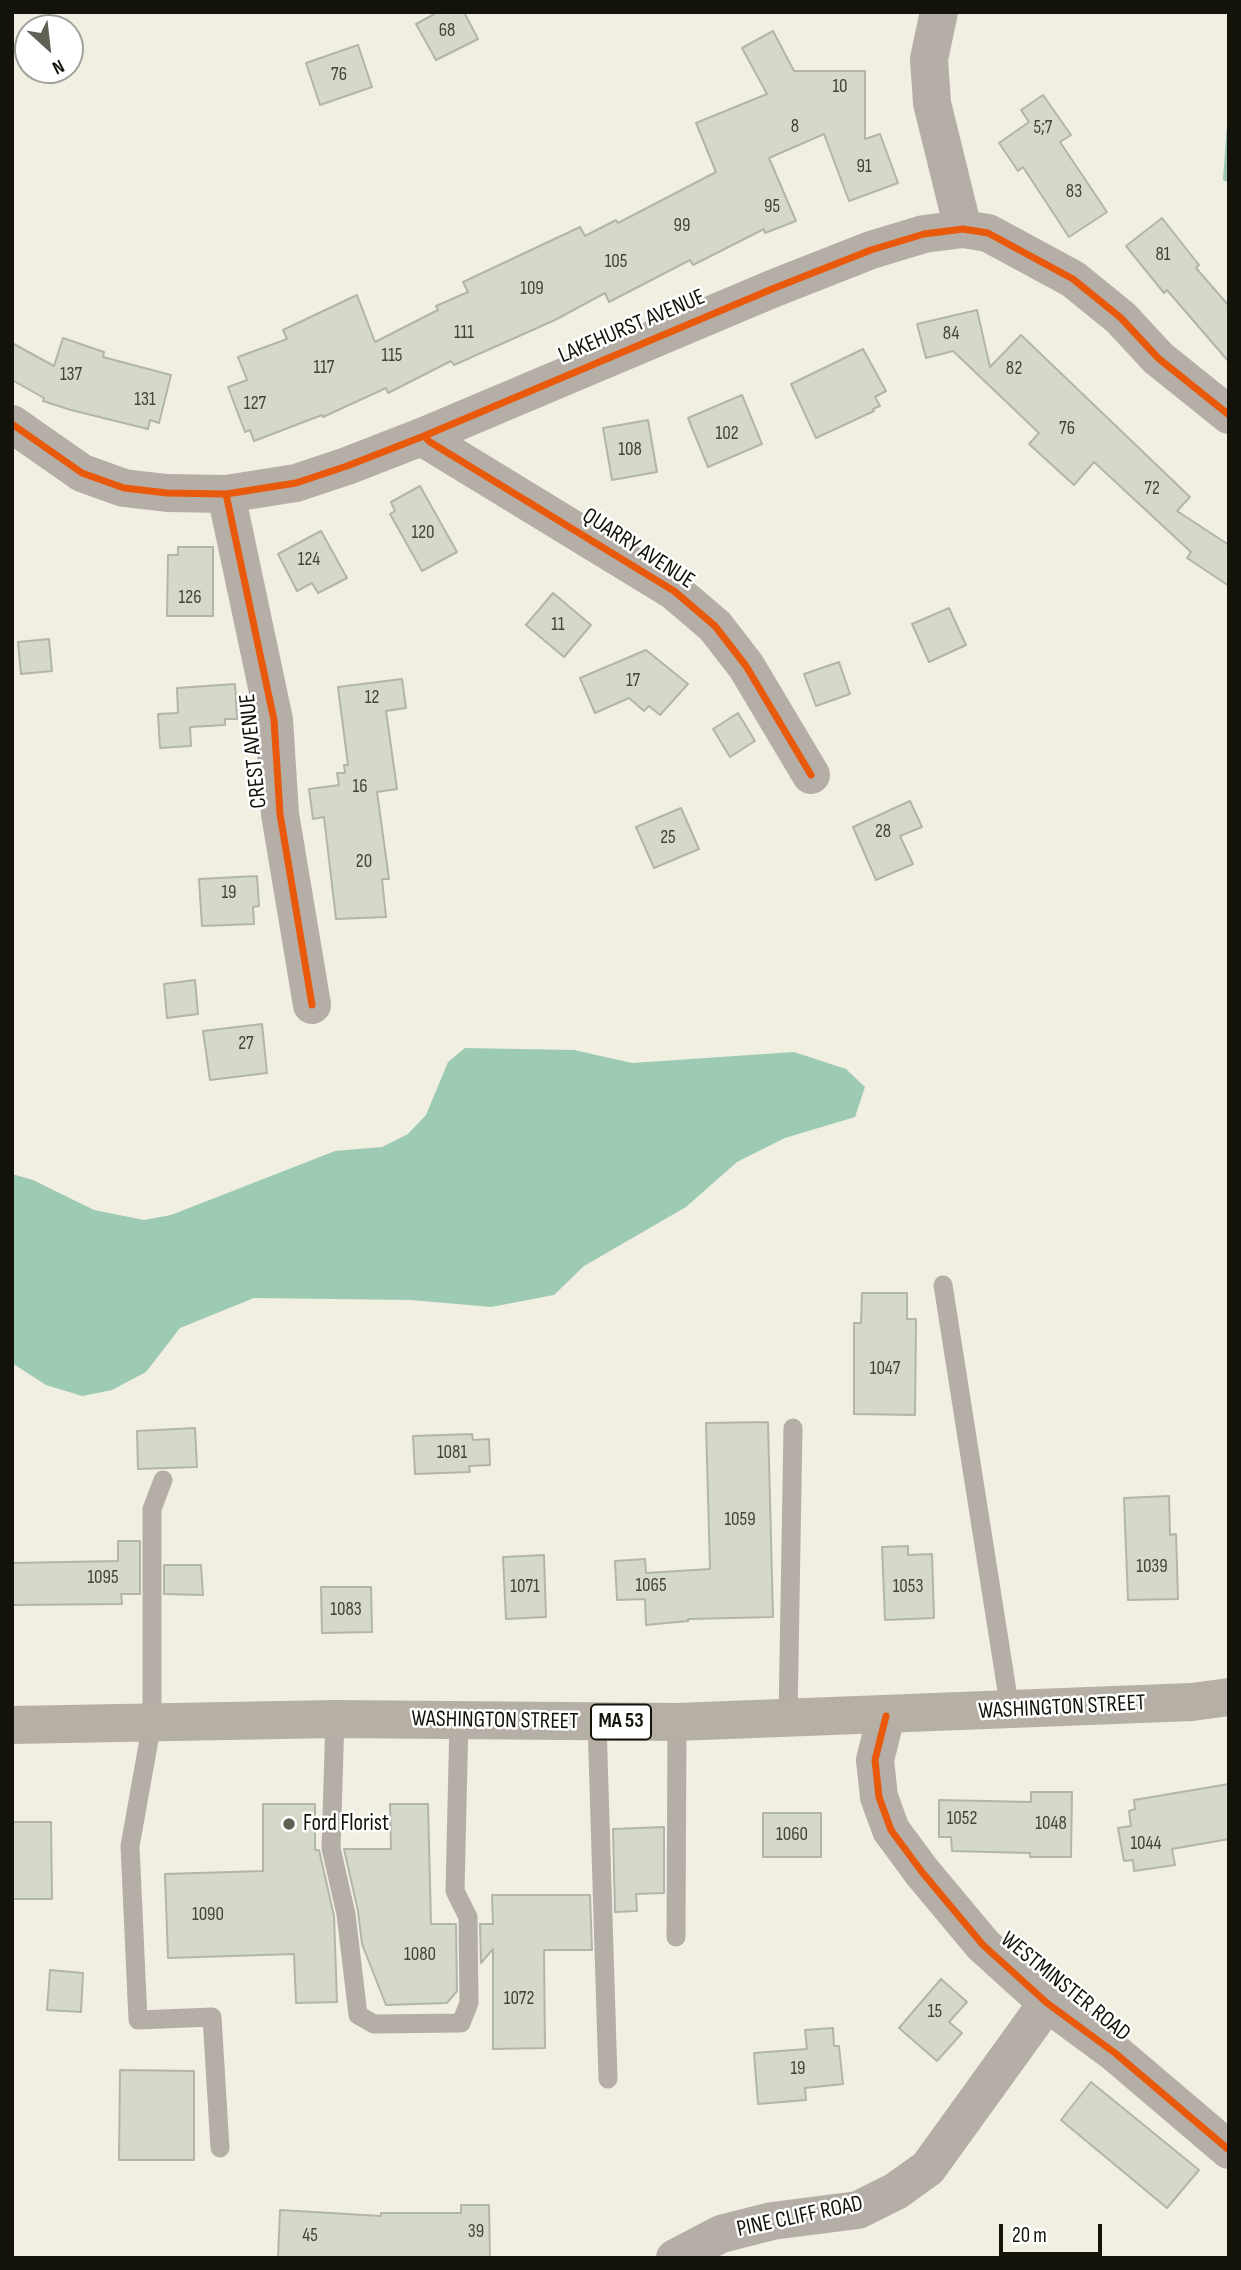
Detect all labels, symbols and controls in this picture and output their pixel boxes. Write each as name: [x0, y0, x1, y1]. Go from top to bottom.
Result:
north arrow: [14, 14, 84, 84]
house number: 68: [439, 20, 455, 42]
text: N: [48, 54, 68, 79]
house number: 76: [331, 64, 347, 86]
house number: 10: [832, 76, 848, 98]
house number: 8: [791, 116, 799, 138]
house number: 5;7: [1034, 117, 1052, 139]
house number: 91: [856, 156, 872, 178]
house number: 83: [1066, 181, 1082, 203]
house number: 95: [764, 196, 780, 218]
house number: 99: [674, 215, 690, 237]
house number: 81: [1156, 244, 1170, 266]
house number: 105: [605, 251, 627, 273]
house number: 109: [520, 278, 544, 300]
street label: LAKEHURST AVENUE: [555, 284, 709, 370]
house number: 111: [454, 322, 474, 344]
house number: 84: [943, 323, 959, 345]
house number: 115: [382, 345, 402, 367]
house number: 117: [314, 357, 334, 379]
house number: 82: [1006, 358, 1022, 380]
house number: 137: [60, 364, 82, 386]
house number: 131: [134, 389, 156, 411]
house number: 127: [244, 393, 266, 415]
house number: 76: [1059, 418, 1075, 440]
house number: 102: [716, 423, 738, 445]
house number: 108: [618, 439, 642, 461]
house number: 72: [1144, 478, 1160, 500]
street label: QUARRY AVENUE: [577, 503, 699, 595]
house number: 120: [411, 522, 435, 544]
house number: 124: [298, 549, 320, 571]
house number: 126: [178, 587, 202, 609]
house number: 11: [551, 614, 565, 636]
house number: 17: [626, 670, 640, 692]
house number: 12: [365, 687, 379, 709]
street label: CREST AVENUE: [234, 692, 274, 810]
house number: 16: [353, 776, 367, 798]
house number: 28: [875, 821, 891, 843]
house number: 25: [660, 827, 676, 849]
house number: 20: [356, 851, 372, 873]
house number: 19: [221, 882, 237, 904]
house number: 27: [238, 1033, 254, 1055]
house number: 1047: [870, 1358, 900, 1380]
house number: 1081: [437, 1442, 467, 1464]
house number: 1059: [724, 1509, 756, 1531]
house number: 1039: [1136, 1556, 1168, 1578]
house number: 1095: [87, 1567, 119, 1589]
house number: 1065: [635, 1575, 667, 1597]
house number: 1071: [510, 1576, 540, 1598]
house number: 1053: [893, 1576, 923, 1598]
house number: 1083: [330, 1599, 362, 1621]
street label: WASHINGTON STREET: [978, 1690, 1146, 1726]
road number: MA 53: [591, 1704, 651, 1740]
street label: WASHINGTON STREET: [411, 1706, 579, 1736]
house number: 1052: [947, 1808, 977, 1830]
place label: Ford Florist: [303, 1810, 389, 1838]
house number: 1048: [1035, 1813, 1067, 1835]
marker: Ford Florist: [281, 1816, 297, 1832]
house number: 1060: [776, 1824, 808, 1846]
house number: 1044: [1130, 1833, 1162, 1855]
house number: 1090: [192, 1904, 224, 1926]
street label: WESTMINSTER ROAD: [994, 1926, 1136, 2048]
house number: 1080: [404, 1944, 436, 1966]
house number: 1072: [504, 1988, 534, 2010]
house number: 15: [928, 2001, 942, 2023]
house number: 19: [790, 2058, 806, 2080]
street label: PINE CLIFF ROAD: [734, 2190, 866, 2244]
scale bar: [1003, 2210, 1106, 2254]
house number: 39: [468, 2221, 484, 2243]
text: 20 m: [1012, 2223, 1047, 2248]
house number: 45: [302, 2225, 318, 2247]

